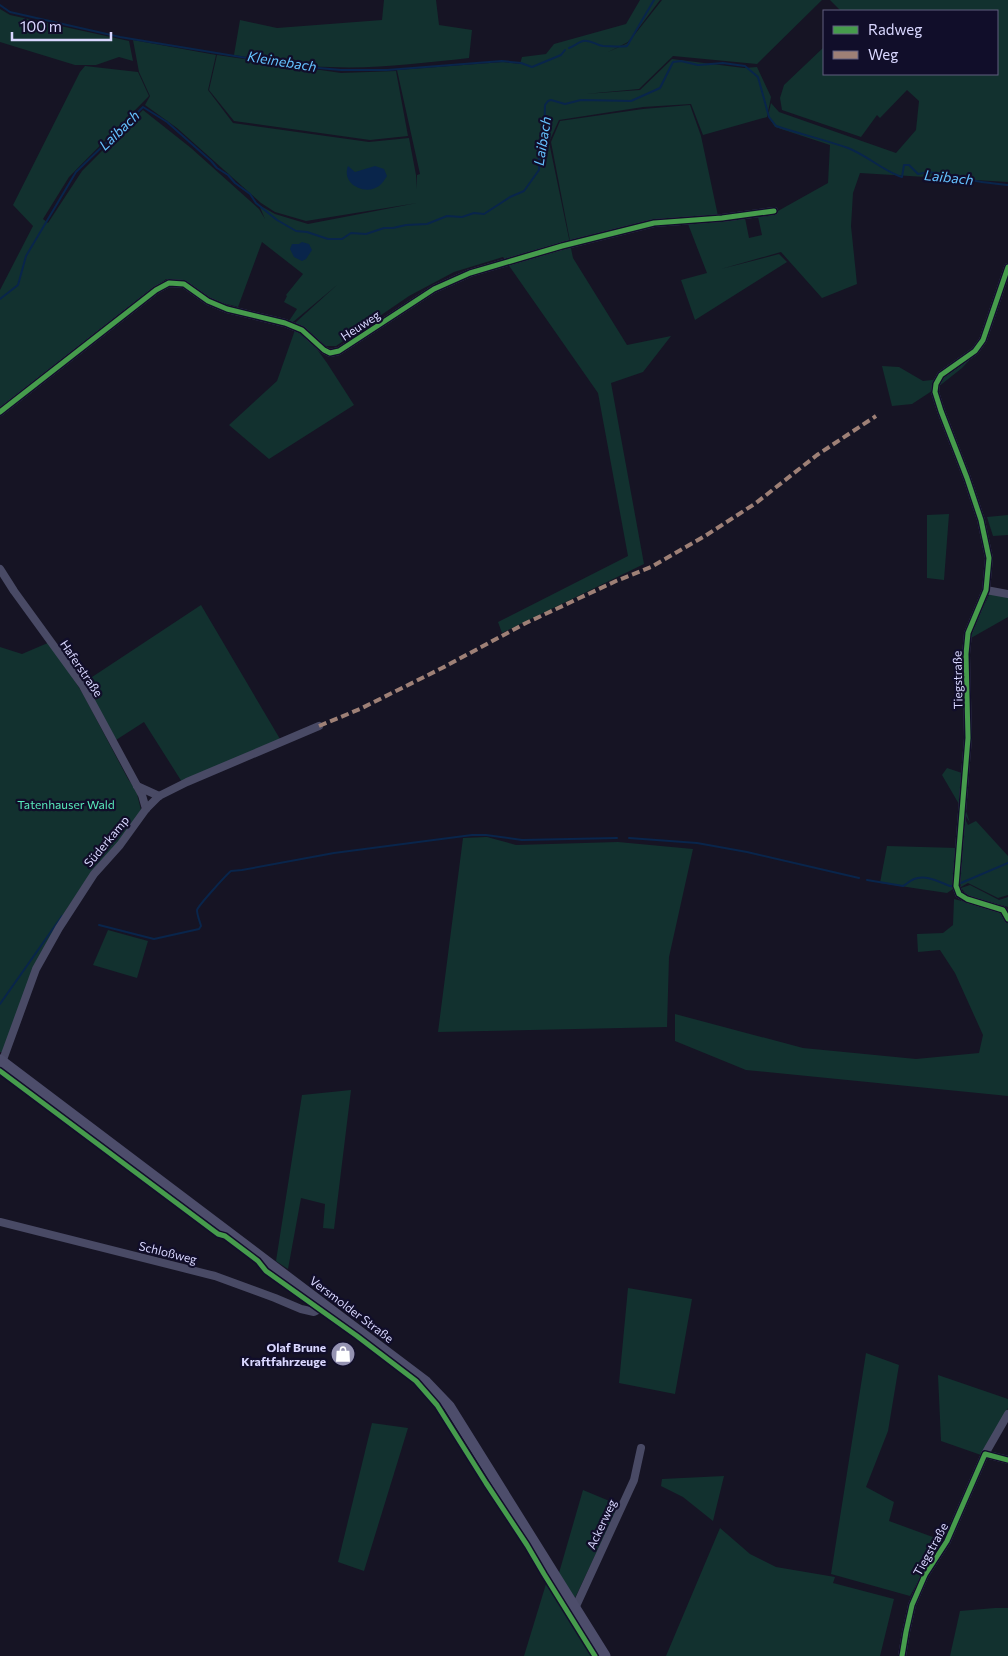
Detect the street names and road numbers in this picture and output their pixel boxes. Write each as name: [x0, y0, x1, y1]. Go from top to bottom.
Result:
street label: Heuweg: [338, 307, 383, 343]
street label: Haferstraße: [58, 637, 106, 699]
street label: Tiegstraße: [949, 651, 965, 709]
street label: Süderkamp: [81, 813, 131, 869]
street label: Schloßweg: [138, 1238, 199, 1266]
street label: Versmolder Straße: [307, 1273, 397, 1345]
street label: Ackerweg: [583, 1496, 619, 1551]
street label: Tiegstraße: [910, 1520, 950, 1578]

